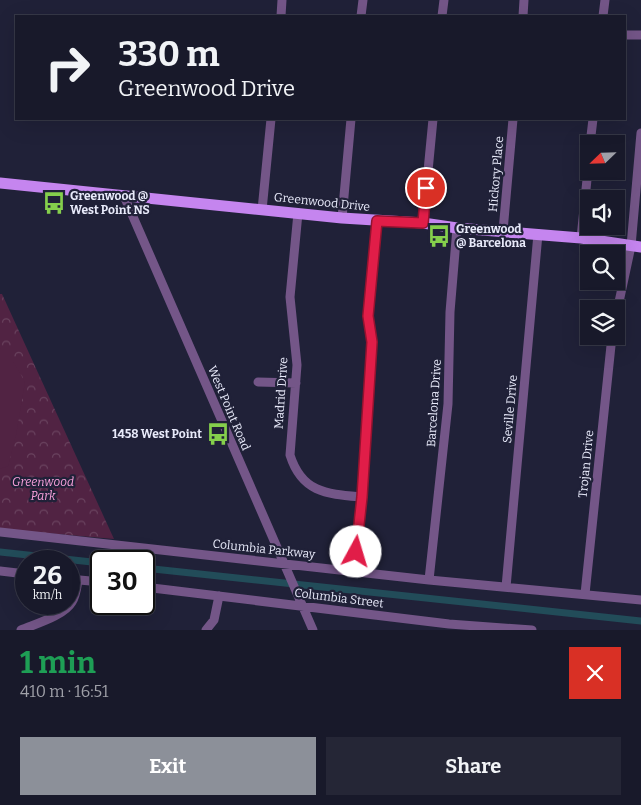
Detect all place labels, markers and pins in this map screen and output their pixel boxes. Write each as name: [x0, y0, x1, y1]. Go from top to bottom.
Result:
pin: [405, 167, 447, 209]
place label: Greenwood @ West Point NS: [70, 189, 150, 217]
bus stop icon: Greenwood @ West Point NS: [41, 190, 67, 216]
place label: Greenwood @ Barcelona: [456, 222, 526, 250]
bus stop icon: Greenwood @ Barcelona: [426, 223, 452, 249]
bus stop icon: 1458 West Point: [205, 421, 231, 447]
place label: 1458 West Point: [112, 427, 202, 441]

